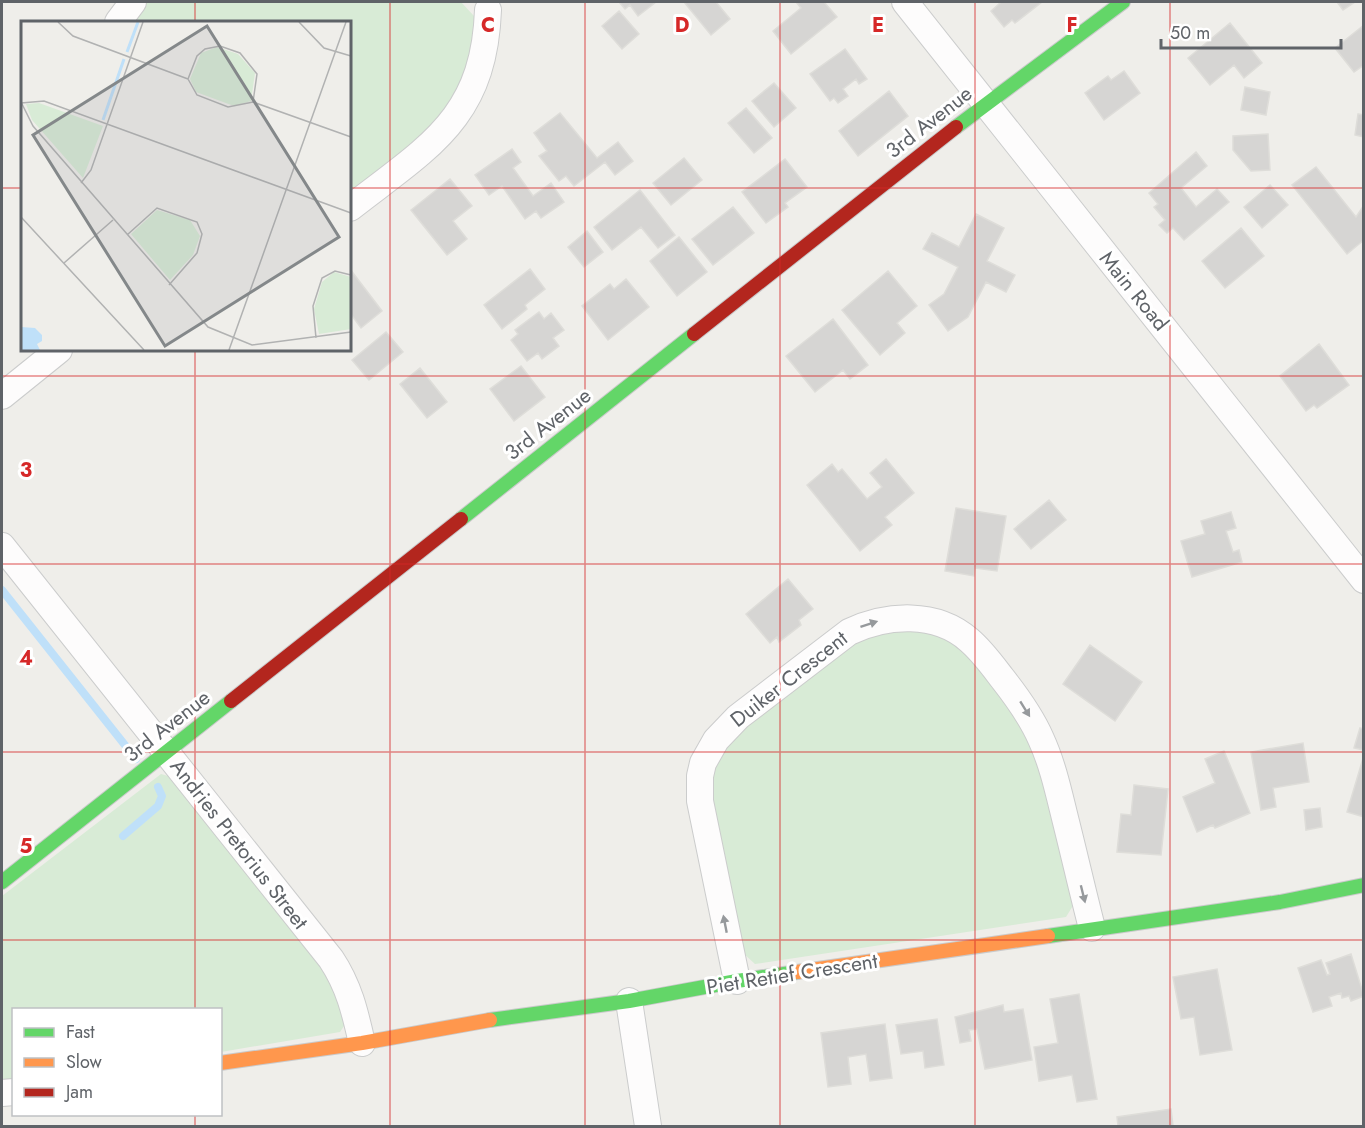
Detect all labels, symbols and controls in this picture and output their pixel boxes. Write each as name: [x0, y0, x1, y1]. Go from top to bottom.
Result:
text: C: [481, 11, 495, 40]
text: D: [675, 11, 689, 40]
text: E: [872, 11, 884, 40]
text: F: [1066, 11, 1078, 40]
scale bar: [1161, 12, 1341, 50]
text: 50 m: [1170, 20, 1210, 46]
inset map: [21, 21, 351, 351]
street label: 3rd Avenue: [879, 79, 979, 165]
street label: Main Road: [1092, 245, 1176, 337]
street label: 3rd Avenue: [498, 381, 598, 467]
text: 3: [20, 456, 32, 485]
one-way arrow: [860, 618, 878, 628]
street label: Duiker Crescent: [724, 624, 854, 734]
text: 4: [19, 644, 33, 673]
street label: 3rd Avenue: [117, 683, 217, 769]
one-way arrow: [1019, 701, 1030, 717]
street label: Andries Pretorius Street: [163, 752, 315, 936]
text: 5: [20, 832, 33, 861]
one-way arrow: [1079, 885, 1089, 903]
one-way arrow: [720, 914, 729, 933]
street label: Piet Retief Crescent: [704, 946, 880, 1002]
legend: [12, 1008, 222, 1116]
text: Fast: [66, 1019, 95, 1045]
text: Slow: [66, 1049, 103, 1075]
text: Jam: [64, 1079, 93, 1105]

